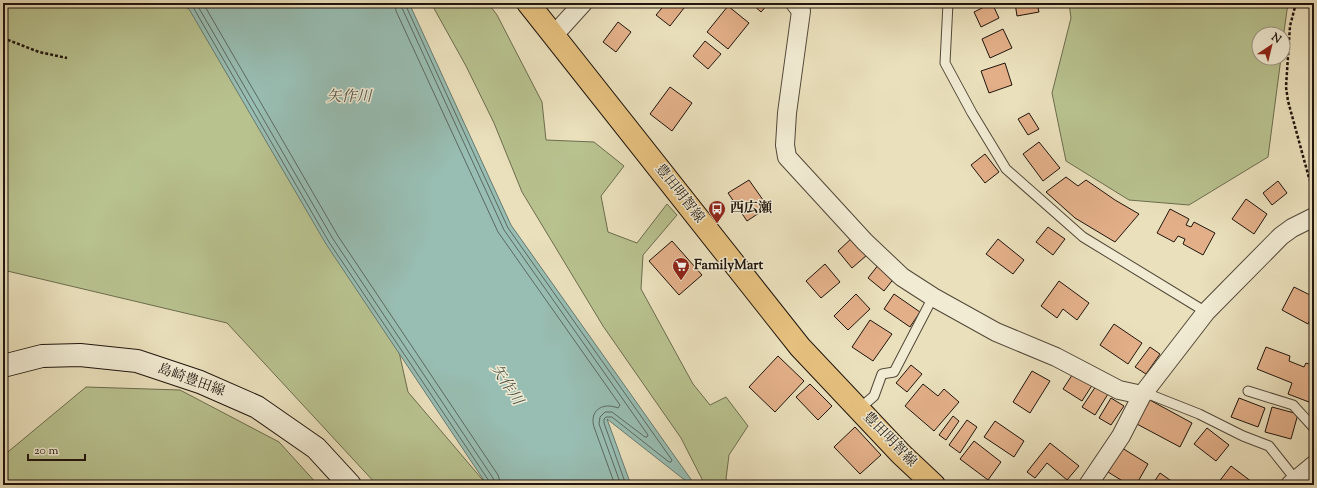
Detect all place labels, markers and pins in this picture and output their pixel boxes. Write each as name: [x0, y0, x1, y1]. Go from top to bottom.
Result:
bus stop icon: 西広瀬: [707, 199, 727, 224]
place label: 西広瀬: [730, 199, 772, 219]
supermarket icon: FamilyMart: [671, 256, 691, 281]
place label: FamilyMart: [694, 256, 763, 276]

